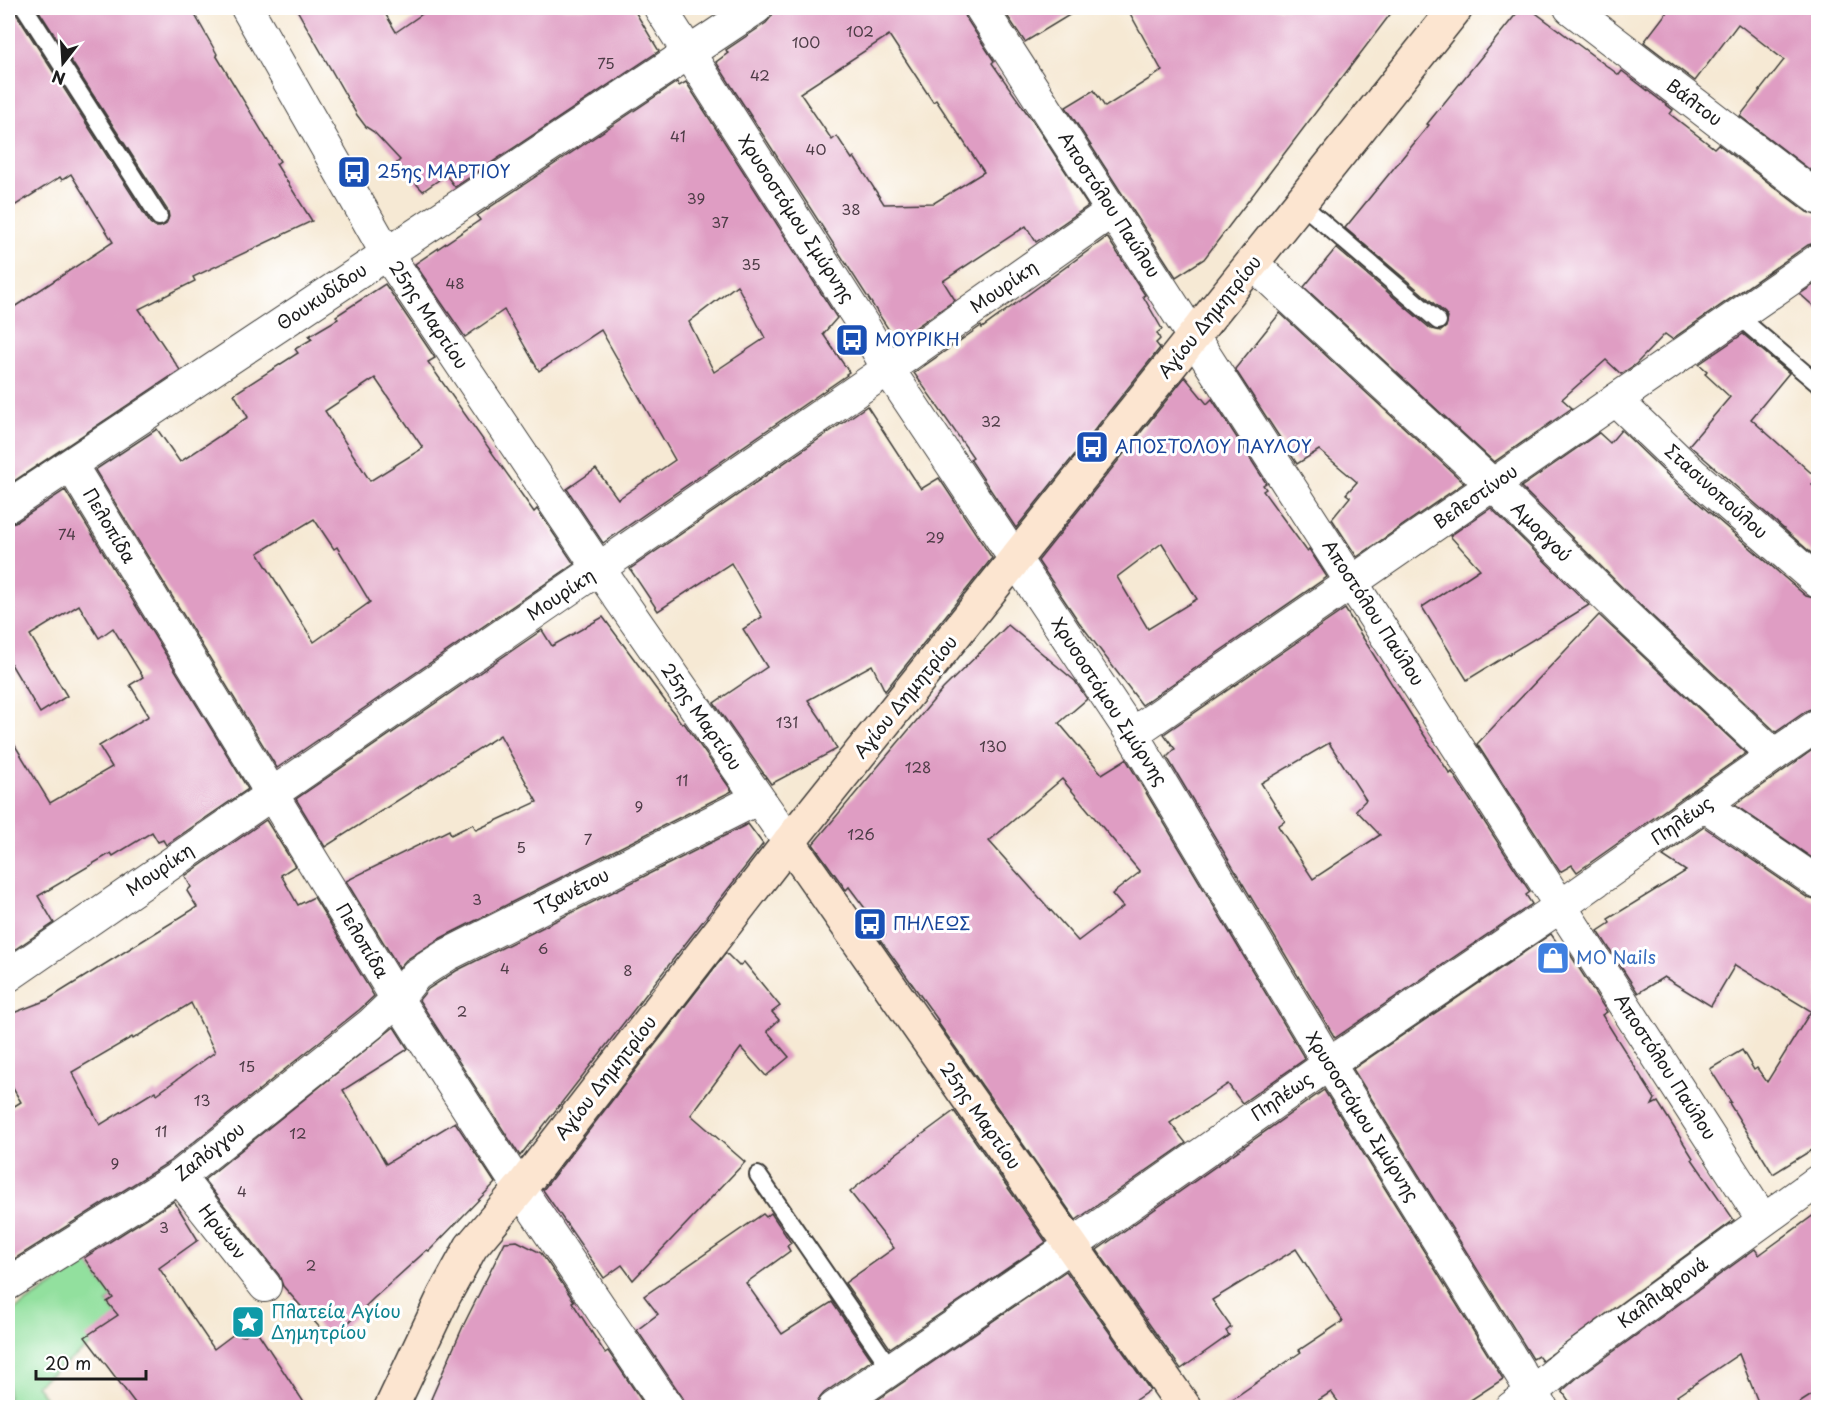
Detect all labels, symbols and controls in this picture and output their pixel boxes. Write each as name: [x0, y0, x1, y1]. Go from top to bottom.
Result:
house number: 102: [846, 19, 874, 42]
house number: 100: [792, 30, 820, 53]
north arrow: [33, 33, 93, 93]
house number: 75: [597, 51, 615, 74]
house number: 42: [750, 63, 770, 86]
text: N: [49, 65, 68, 92]
street label: Βάλτου: [1661, 72, 1728, 132]
house number: 41: [670, 124, 686, 147]
street label: Αποστόλου Παύλου: [1053, 126, 1168, 283]
street label: Χρυσοστόμου Σμύρνης: [733, 129, 862, 308]
house number: 40: [806, 137, 826, 160]
bus stop icon: 25ης ΜΑΡΤΙΟΥ: [336, 154, 372, 190]
place label: 25ης ΜΑΡΤΙΟΥ: [377, 157, 510, 184]
house number: 39: [687, 186, 705, 209]
house number: 38: [841, 197, 861, 220]
house number: 37: [711, 210, 729, 233]
street label: Αγίου Δημητρίου: [1151, 249, 1267, 383]
house number: 35: [741, 252, 761, 275]
street label: Μουρίκη: [964, 253, 1043, 319]
street label: 25ης Μαρτίου: [383, 255, 476, 374]
street label: Θουκυδίδου: [271, 256, 372, 336]
house number: 48: [445, 271, 465, 294]
bus stop icon: ΜΟΥΡΙΚΗ: [834, 322, 870, 358]
place label: ΜΟΥΡΙΚΗ: [875, 325, 960, 352]
house number: 32: [981, 409, 1001, 432]
bus stop icon: ΑΠΟΣΤΟΛΟΥ ΠΑΥΛΟΥ: [1074, 429, 1110, 465]
place label: ΑΠΟΣΤΟΛΟΥ ΠΑΥΛΟΥ: [1115, 432, 1312, 459]
street label: Στασινοπούλου: [1659, 437, 1775, 545]
street label: Βελεστίνου: [1428, 457, 1523, 535]
street label: Πελοπίδα: [77, 482, 143, 568]
street label: Αμοργού: [1506, 495, 1578, 567]
house number: 74: [58, 522, 76, 545]
house number: 29: [925, 525, 945, 548]
street label: Αποστόλου Παύλου: [1317, 534, 1432, 691]
street label: Μουρίκη: [521, 561, 600, 627]
street label: Χρυσοστόμου Σμύρνης: [1046, 612, 1175, 791]
street label: Αγίου Δημητρίου: [847, 629, 963, 763]
street label: 25ης Μαρτίου: [655, 657, 749, 775]
house number: 131: [776, 710, 798, 733]
house number: 130: [979, 734, 1007, 757]
house number: 128: [905, 755, 931, 778]
house number: 11: [676, 768, 688, 791]
street label: Πηλέως: [1645, 789, 1718, 851]
house number: 9: [635, 794, 643, 817]
house number: 126: [847, 822, 875, 845]
house number: 7: [584, 827, 593, 850]
house number: 5: [516, 835, 526, 858]
street label: Μουρίκη: [120, 836, 199, 902]
street label: Τζανέτου: [529, 860, 613, 921]
house number: 3: [472, 887, 482, 910]
street label: Πελοπίδα: [330, 897, 396, 983]
bus stop icon: ΠΗΛΕΩΣ: [852, 906, 888, 942]
place label: ΠΗΛΕΩΣ: [893, 909, 971, 936]
house number: 6: [538, 936, 548, 959]
shop icon: MO Nails: [1535, 940, 1571, 976]
place label: MO Nails: [1576, 943, 1656, 970]
house number: 4: [500, 956, 510, 979]
house number: 8: [623, 958, 633, 981]
street label: Αποστόλου Παύλου: [1609, 988, 1724, 1145]
house number: 2: [457, 999, 467, 1022]
street label: Αγίου Δημητρίου: [548, 1009, 662, 1145]
street label: Χρυσοστόμου Σμύρνης: [1300, 1026, 1427, 1206]
house number: 15: [239, 1054, 255, 1077]
street label: 25ης Μαρτίου: [934, 1056, 1028, 1174]
street label: Πηλέως: [1245, 1065, 1318, 1127]
house number: 13: [194, 1088, 210, 1111]
street label: Ζαλόγγου: [168, 1115, 250, 1187]
house number: 11: [155, 1119, 167, 1142]
house number: 12: [289, 1121, 307, 1144]
house number: 9: [111, 1151, 119, 1174]
house number: 4: [237, 1179, 247, 1202]
street label: Ηρώων: [193, 1198, 254, 1265]
house number: 3: [159, 1215, 169, 1238]
street label: Καλλιφρονά: [1611, 1250, 1713, 1334]
house number: 2: [306, 1253, 316, 1276]
place label: Πλατεία Αγίου Δημητρίου: [271, 1297, 401, 1345]
place icon: Πλατεία Αγίου Δημητρίου: [230, 1304, 266, 1340]
scale bar: [36, 1343, 146, 1381]
text: 20 m: [45, 1349, 91, 1376]

